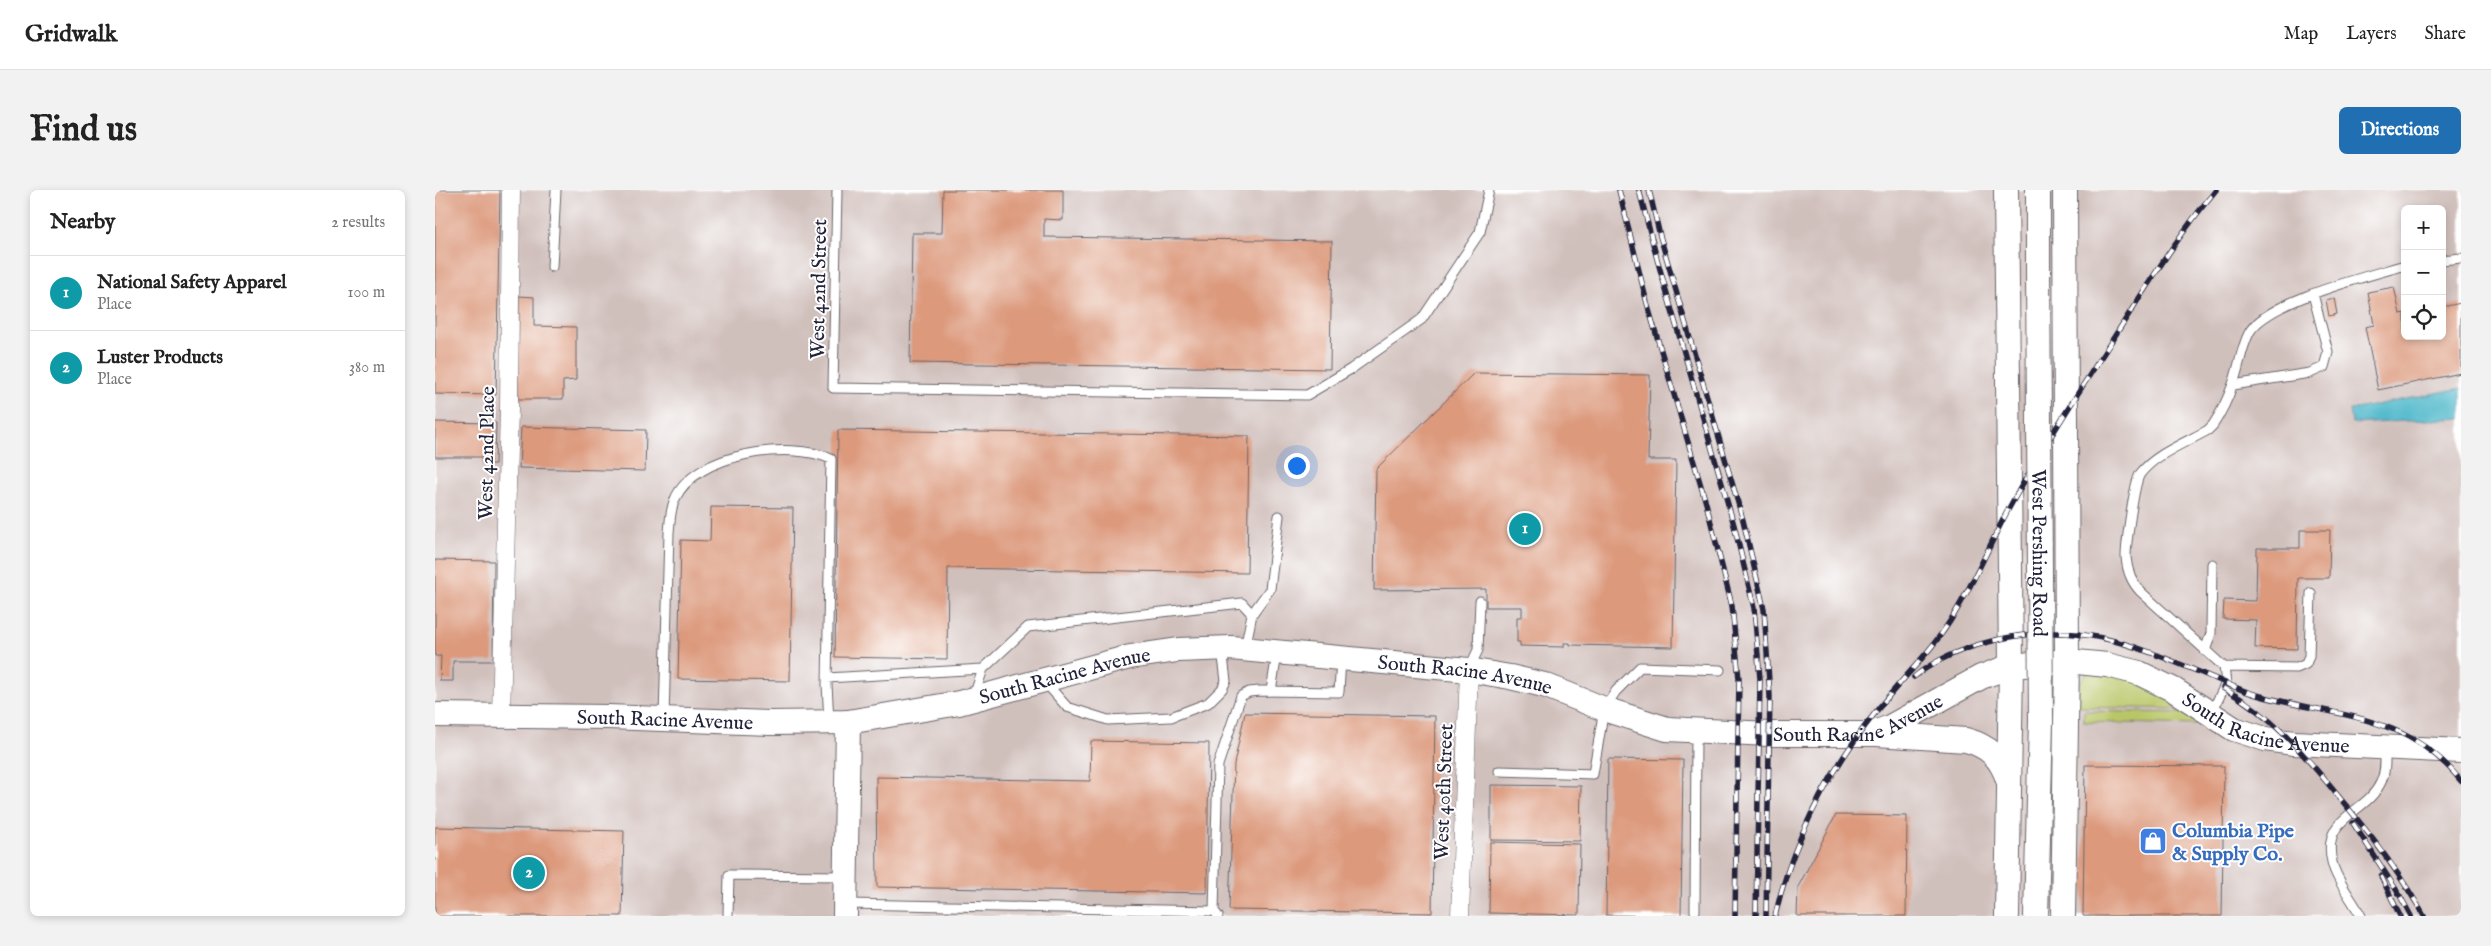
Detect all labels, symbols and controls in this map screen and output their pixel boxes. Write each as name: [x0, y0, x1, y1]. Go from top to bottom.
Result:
text: Gridwalk: [25, 19, 117, 50]
text: Map: [2284, 23, 2318, 46]
text: Layers: [2346, 23, 2397, 46]
text: Share: [2425, 23, 2466, 46]
button: Directions: [2339, 107, 2461, 154]
text: Find us: [30, 108, 137, 153]
map controls: [2401, 205, 2446, 340]
button: +: [2401, 205, 2446, 250]
text: Nearby: [50, 209, 115, 236]
text: 2 results: [331, 213, 385, 233]
street label: West 42nd Street: [806, 219, 833, 359]
button: −: [2401, 250, 2446, 295]
text: National Safety Apparel: [97, 271, 287, 295]
text: 1: [63, 283, 69, 303]
text: 100 m: [348, 283, 385, 303]
text: Place: [97, 295, 132, 315]
button: locate: [2401, 295, 2446, 340]
text: Luster Products: [97, 346, 223, 370]
text: 2: [62, 358, 70, 378]
text: 380 m: [349, 358, 385, 378]
text: Place: [97, 370, 132, 390]
street label: West 42nd Place: [474, 386, 501, 520]
your location: [1284, 453, 1310, 479]
street label: West Pershing Road: [2025, 469, 2051, 637]
pin: 1: [1509, 510, 1541, 548]
street label: South Racine Avenue: [976, 643, 1152, 711]
street label: South Racine Avenue: [1377, 651, 1556, 701]
street label: South Racine Avenue: [2177, 688, 2350, 760]
street label: South Racine Avenue: [1773, 689, 1948, 748]
street label: South Racine Avenue: [577, 706, 753, 736]
street label: West 40th Street: [1430, 723, 1459, 861]
place label: Columbia Pipe & Supply Co.: [2172, 819, 2295, 867]
shop icon: Columbia Pipe & Supply Co.: [2138, 826, 2168, 856]
pin: 2: [513, 854, 545, 892]

